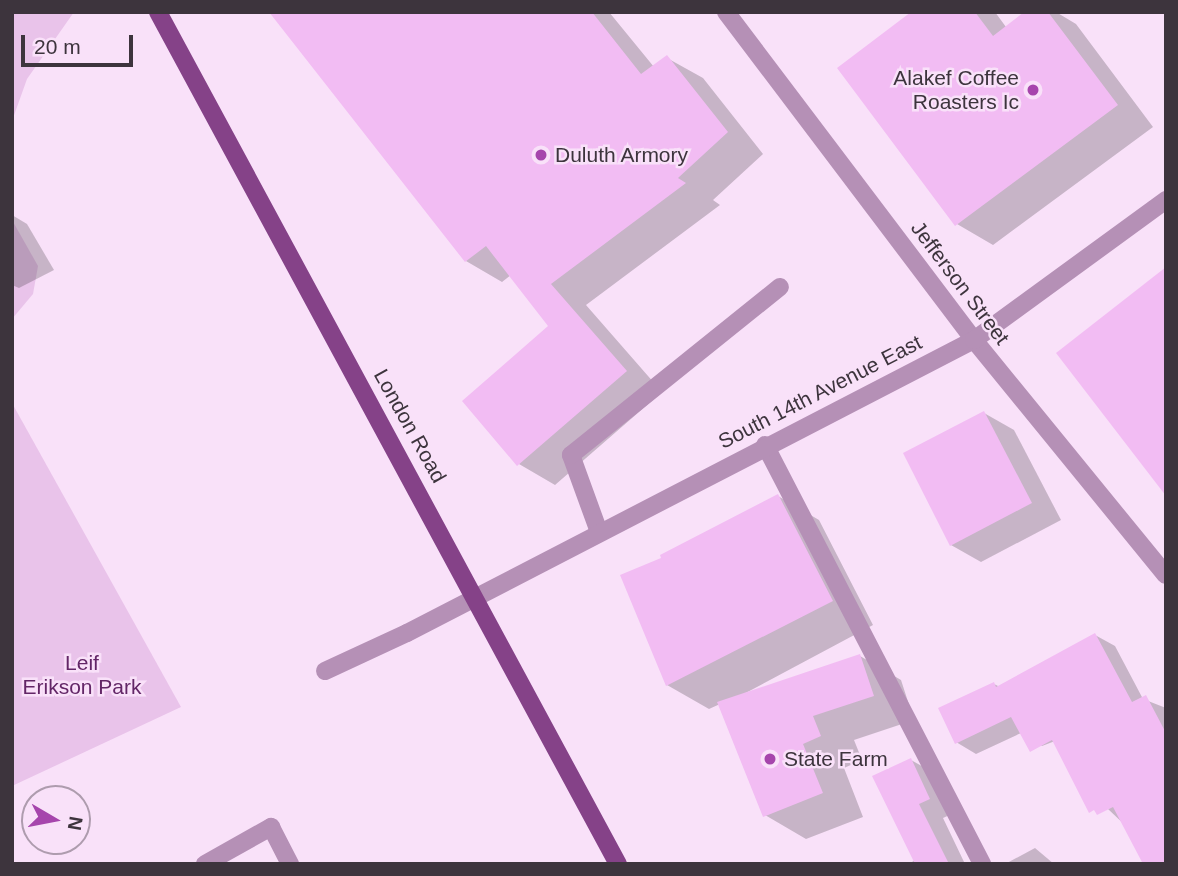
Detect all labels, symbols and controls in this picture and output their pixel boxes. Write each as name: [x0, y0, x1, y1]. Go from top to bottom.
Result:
scale bar: [24, 21, 136, 65]
text: 20 m: [34, 35, 81, 58]
place label: Alakef Coffee Roasters Ic: [893, 65, 1019, 115]
marker: Alakef Coffee Roasters Ic: [1025, 82, 1041, 98]
place label: Duluth Armory: [555, 142, 689, 168]
marker: Duluth Armory: [533, 147, 549, 163]
street label: Jefferson Street: [905, 216, 1015, 350]
street label: South 14th Avenue East: [714, 329, 926, 455]
street label: London Road: [368, 365, 452, 487]
park label: Leif Erikson Park: [22, 650, 142, 700]
place label: State Farm: [784, 746, 888, 772]
marker: State Farm: [762, 751, 778, 767]
north arrow: [21, 785, 91, 855]
text: N: [64, 815, 87, 832]

